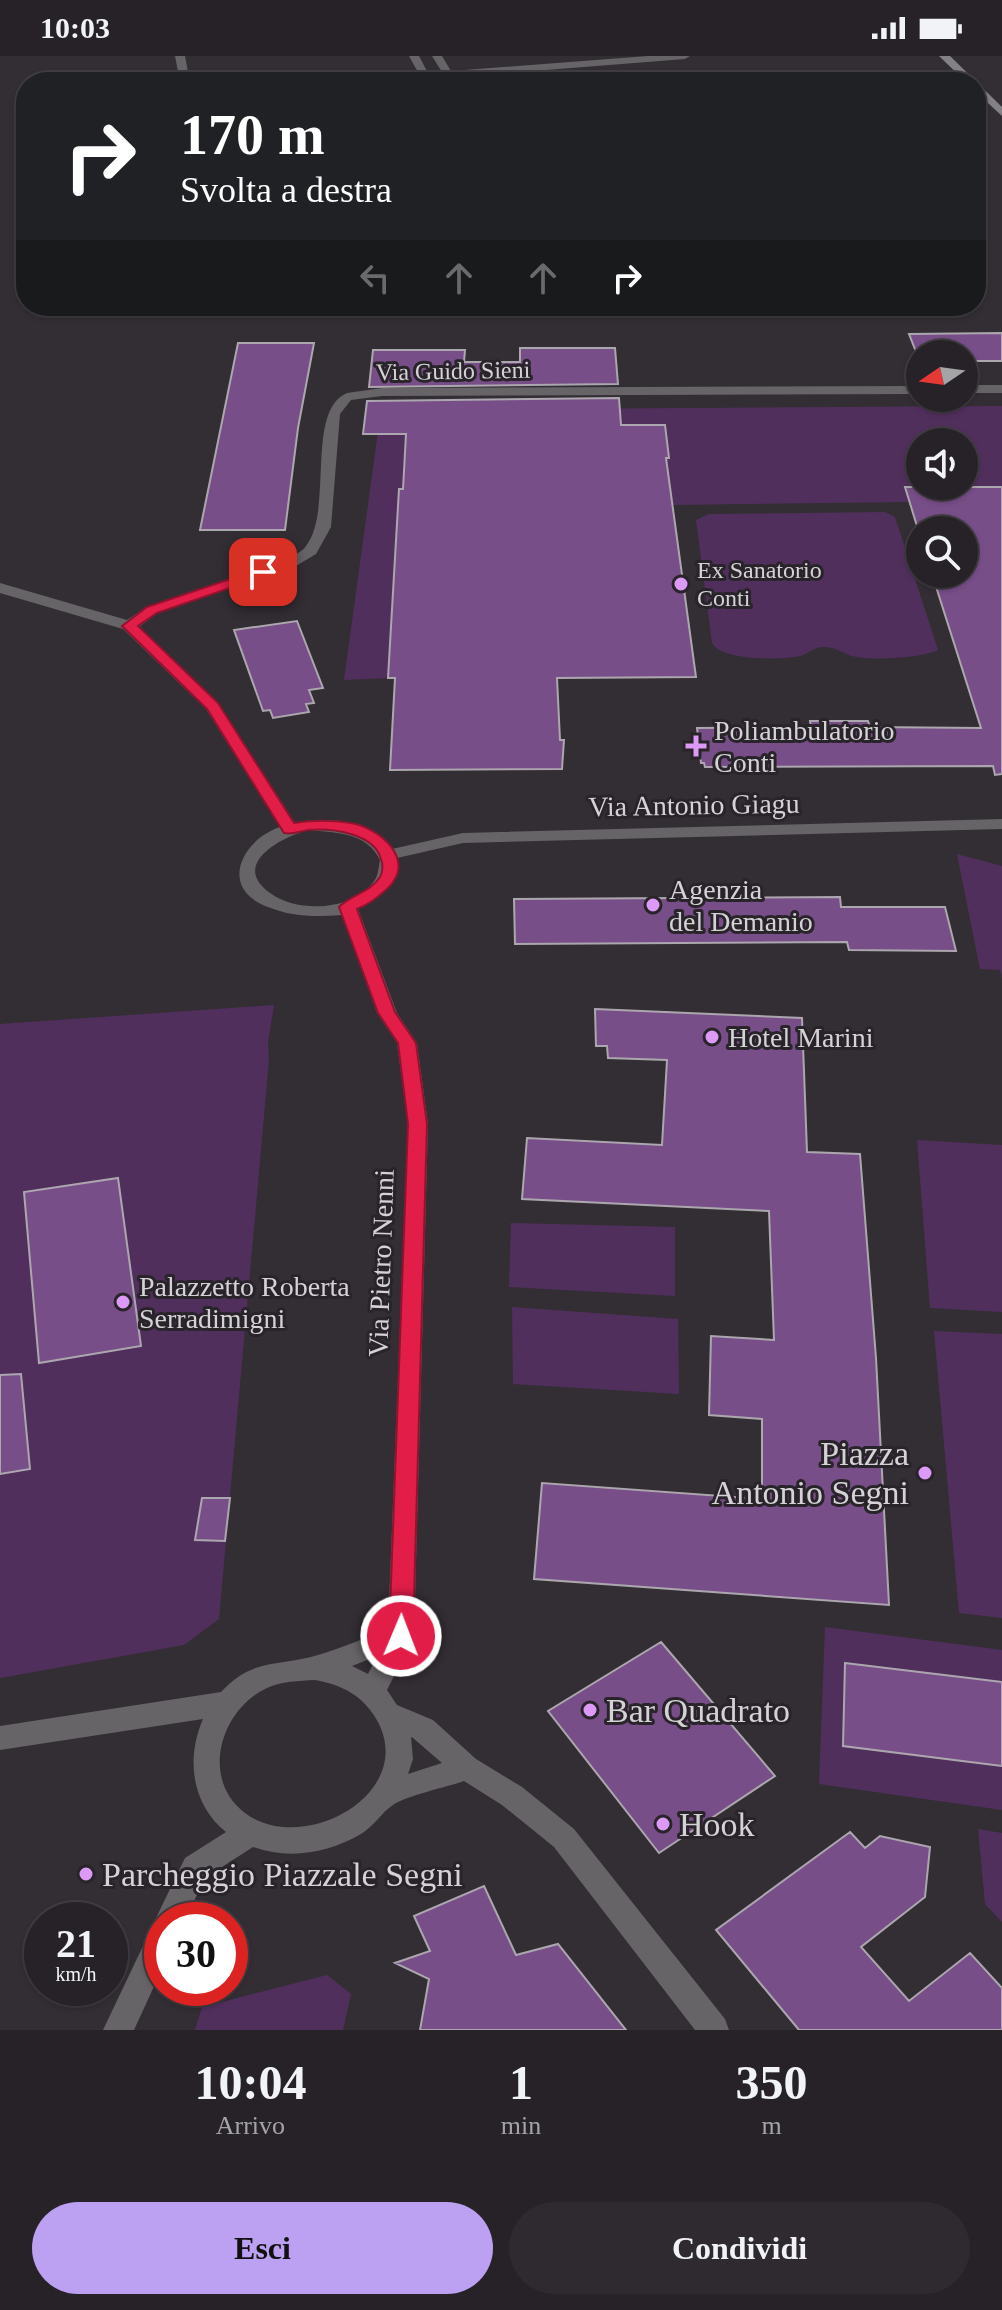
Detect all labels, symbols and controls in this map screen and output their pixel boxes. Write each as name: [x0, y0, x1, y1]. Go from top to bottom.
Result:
text: 10:03: [40, 11, 110, 44]
icon: right: [48, 104, 152, 208]
text: 170 m: [180, 104, 325, 166]
text: Svolta a destra: [180, 170, 392, 210]
icon: left: [353, 256, 397, 300]
icon: ahead: [437, 256, 481, 300]
icon: ahead: [521, 256, 565, 300]
icon: right: [605, 256, 649, 300]
north arrow: [906, 340, 978, 412]
map controls: [906, 340, 978, 588]
street label: Via Guido Sieni: [376, 357, 531, 385]
button: sound: [906, 428, 978, 500]
button: search: [906, 516, 978, 588]
pin: [229, 538, 297, 606]
icon: arrive: [241, 550, 285, 594]
place label: Ex Sanatorio Conti: [697, 557, 822, 611]
marker: Ex Sanatorio Conti: [672, 575, 690, 593]
place label: Poliambulatorio Conti: [714, 715, 894, 778]
marker: Poliambulatorio Conti: [685, 735, 707, 757]
street label: Via Antonio Giagu: [588, 788, 800, 822]
place label: Agenzia del Demanio: [669, 874, 813, 937]
marker: Agenzia del Demanio: [644, 896, 662, 914]
place label: Hotel Marini: [728, 1022, 874, 1053]
marker: Hotel Marini: [703, 1028, 721, 1046]
street label: Via Pietro Nenni: [362, 1168, 400, 1358]
place label: Palazzetto Roberta Serradimigni: [139, 1271, 350, 1334]
marker: Palazzetto Roberta Serradimigni: [114, 1293, 132, 1311]
place label: Piazza Antonio Segni: [712, 1435, 909, 1511]
marker: Piazza Antonio Segni: [916, 1464, 934, 1482]
position arrow: [359, 1594, 443, 1678]
place label: Bar Quadrato: [606, 1692, 790, 1729]
marker: Bar Quadrato: [581, 1701, 599, 1719]
place label: Hook: [679, 1806, 755, 1843]
marker: Hook: [654, 1815, 672, 1833]
place label: Parcheggio Piazzale Segni: [102, 1856, 463, 1893]
marker: Parcheggio Piazzale Segni: [77, 1865, 95, 1883]
speed limit sign: 30: [144, 1902, 248, 2006]
text: 21: [56, 1921, 96, 1966]
text: km/h: [55, 1963, 97, 1985]
text: 10:04: [194, 2056, 306, 2109]
text: 1: [509, 2056, 533, 2109]
text: 350: [736, 2056, 808, 2109]
text: Arrivo: [216, 2111, 285, 2140]
text: min: [501, 2111, 541, 2140]
text: m: [761, 2111, 782, 2140]
button: Esci: [32, 2202, 493, 2294]
button: Condividi: [509, 2202, 970, 2294]

